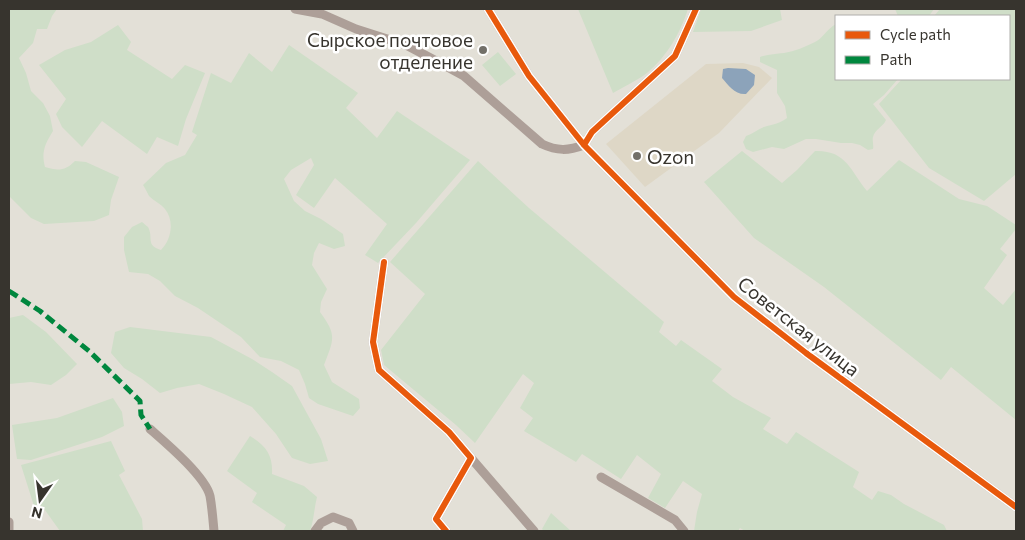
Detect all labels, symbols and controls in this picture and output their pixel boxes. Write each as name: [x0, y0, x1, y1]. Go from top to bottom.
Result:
legend: [835, 15, 1010, 80]
text: Cycle path: [880, 25, 951, 43]
place label: Сырское почтовое отделение: [307, 28, 473, 73]
marker: Сырское почтовое отделение: [477, 44, 489, 56]
text: Path: [880, 50, 912, 68]
place label: Ozon: [647, 145, 694, 168]
marker: Ozon: [631, 150, 643, 162]
street label: Советская улица: [733, 271, 865, 381]
north arrow: [15, 475, 65, 525]
text: N: [30, 504, 44, 523]

